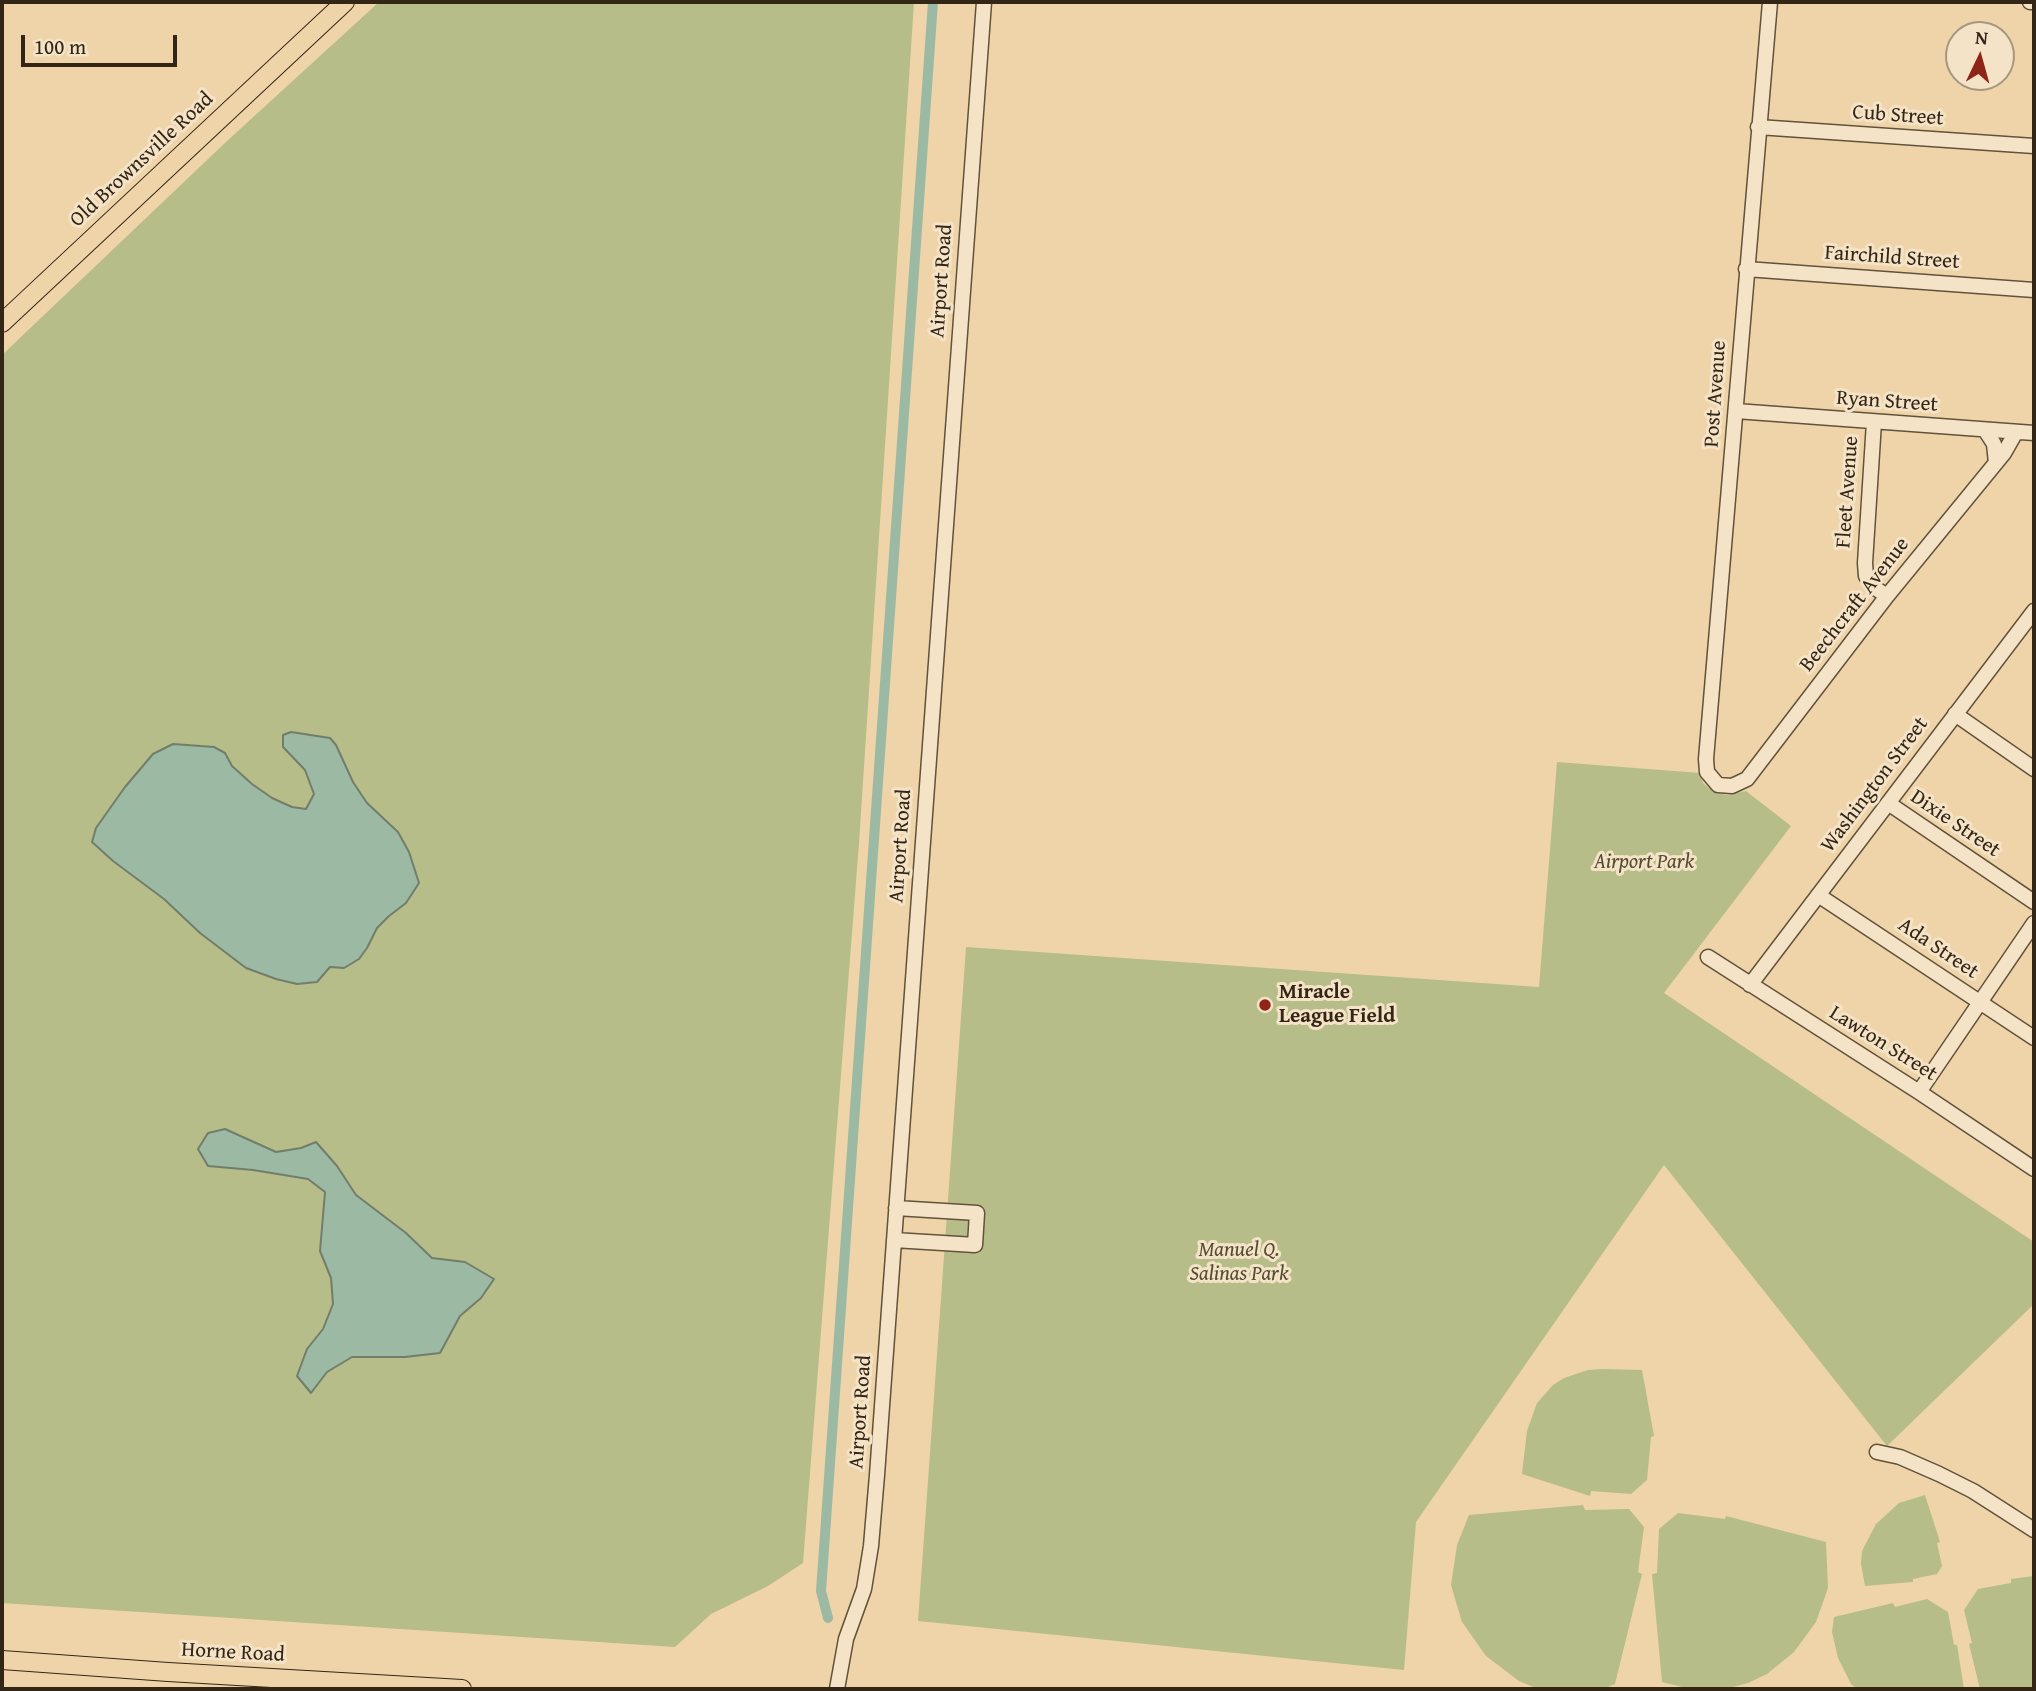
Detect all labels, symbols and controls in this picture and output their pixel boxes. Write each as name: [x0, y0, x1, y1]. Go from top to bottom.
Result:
scale bar: [24, 21, 180, 65]
north arrow: [1945, 21, 2015, 91]
text: N: [1974, 23, 1989, 52]
text: 100 m: [34, 31, 86, 62]
street label: Old Brownsville Road: [65, 87, 219, 233]
street label: Cub Street: [1852, 100, 1944, 132]
street label: Airport Road: [925, 223, 959, 339]
street label: Fairchild Street: [1824, 241, 1960, 275]
street label: Post Avenue: [1700, 340, 1732, 448]
street label: Ryan Street: [1835, 386, 1939, 418]
street label: Fleet Avenue: [1832, 435, 1864, 549]
street label: Beechcraft Avenue: [1795, 533, 1915, 677]
street label: Washington Street: [1816, 712, 1934, 858]
street label: Dixie Street: [1905, 785, 2005, 863]
street label: Airport Road: [884, 788, 918, 904]
park label: Airport Park: [1594, 850, 1694, 876]
street label: Ada Street: [1893, 913, 1983, 985]
place label: Miracle League Field: [1279, 980, 1395, 1030]
marker: Miracle League Field: [1257, 997, 1273, 1013]
street label: Lawton Street: [1824, 1001, 1942, 1087]
park label: Manuel Q. Salinas Park: [1189, 1238, 1289, 1288]
street label: Airport Road: [844, 1354, 878, 1470]
street label: Horne Road: [181, 1638, 285, 1668]

